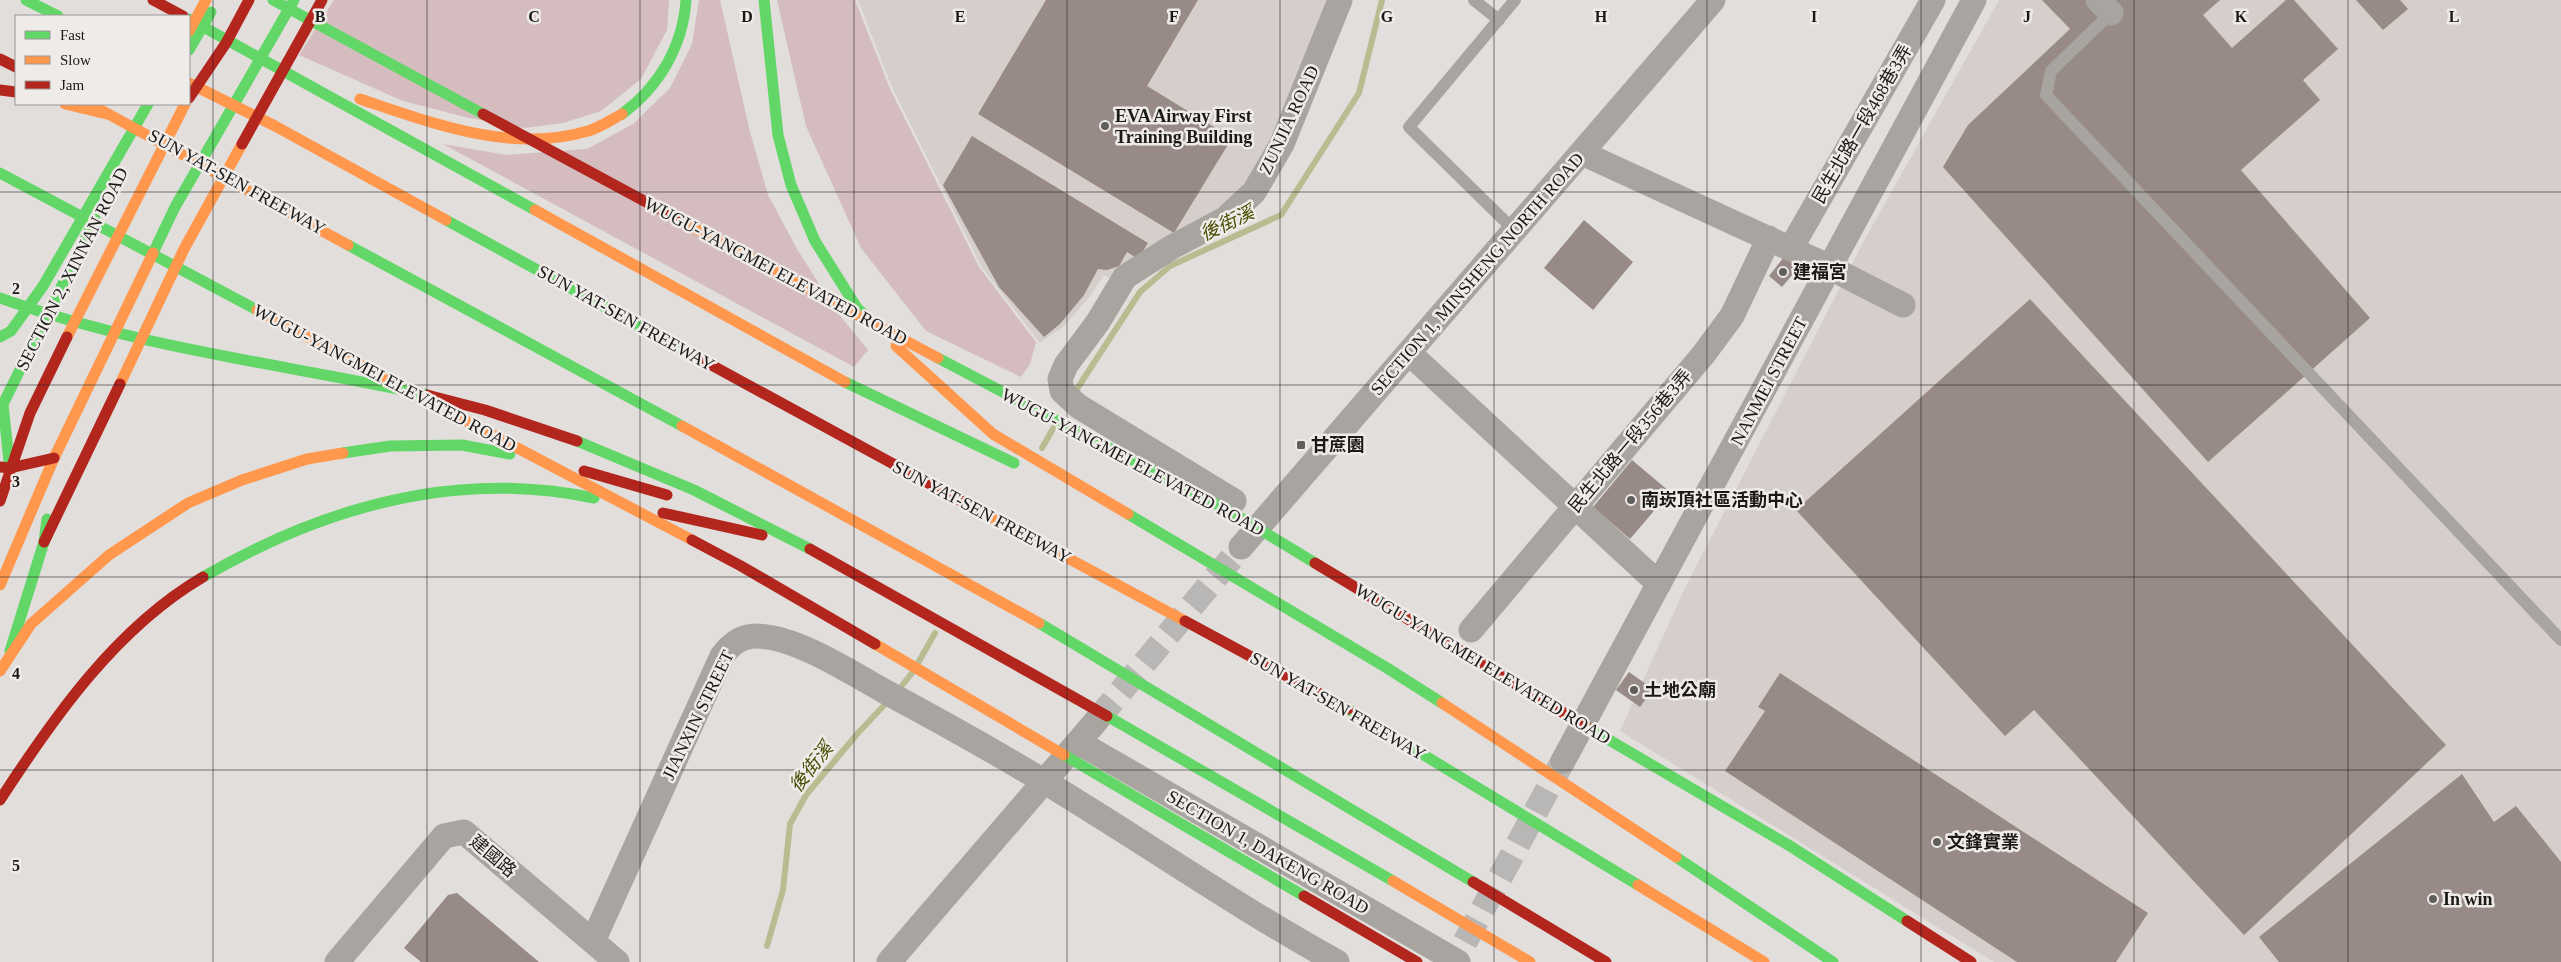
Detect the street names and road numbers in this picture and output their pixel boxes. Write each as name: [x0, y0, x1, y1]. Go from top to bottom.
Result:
street label: 民生北路一段468巷3弄: [1808, 41, 1916, 207]
street label: ZUNJIA ROAD: [1255, 63, 1323, 177]
street label: SUN YAT-SEN FREEWAY: [145, 125, 329, 239]
street label: SECTION 1, MINSHENG NORTH ROAD: [1366, 149, 1588, 399]
street label: SECTION 2, XINNAN ROAD: [11, 164, 133, 374]
street label: WUGU-YANGMEI ELEVATED ROAD: [641, 193, 911, 349]
street label: SUN YAT-SEN FREEWAY: [534, 261, 718, 375]
street label: WUGU-YANGMEI ELEVATED ROAD: [250, 300, 520, 456]
street label: NANMEI STREET: [1727, 313, 1811, 449]
street label: 民生北路一段356巷3弄: [1564, 366, 1696, 516]
street label: WUGU-YANGMEI ELEVATED ROAD: [998, 384, 1268, 540]
street label: SUN YAT-SEN FREEWAY: [889, 456, 1075, 568]
street label: WUGU-YANGMEI ELEVATED ROAD: [1352, 580, 1614, 748]
street label: JIANXIN STREET: [658, 647, 738, 783]
street label: SUN YAT-SEN FREEWAY: [1247, 648, 1429, 764]
street label: SECTION 1, DAKENG ROAD: [1163, 786, 1373, 918]
street label: 建國路: [466, 831, 520, 881]

